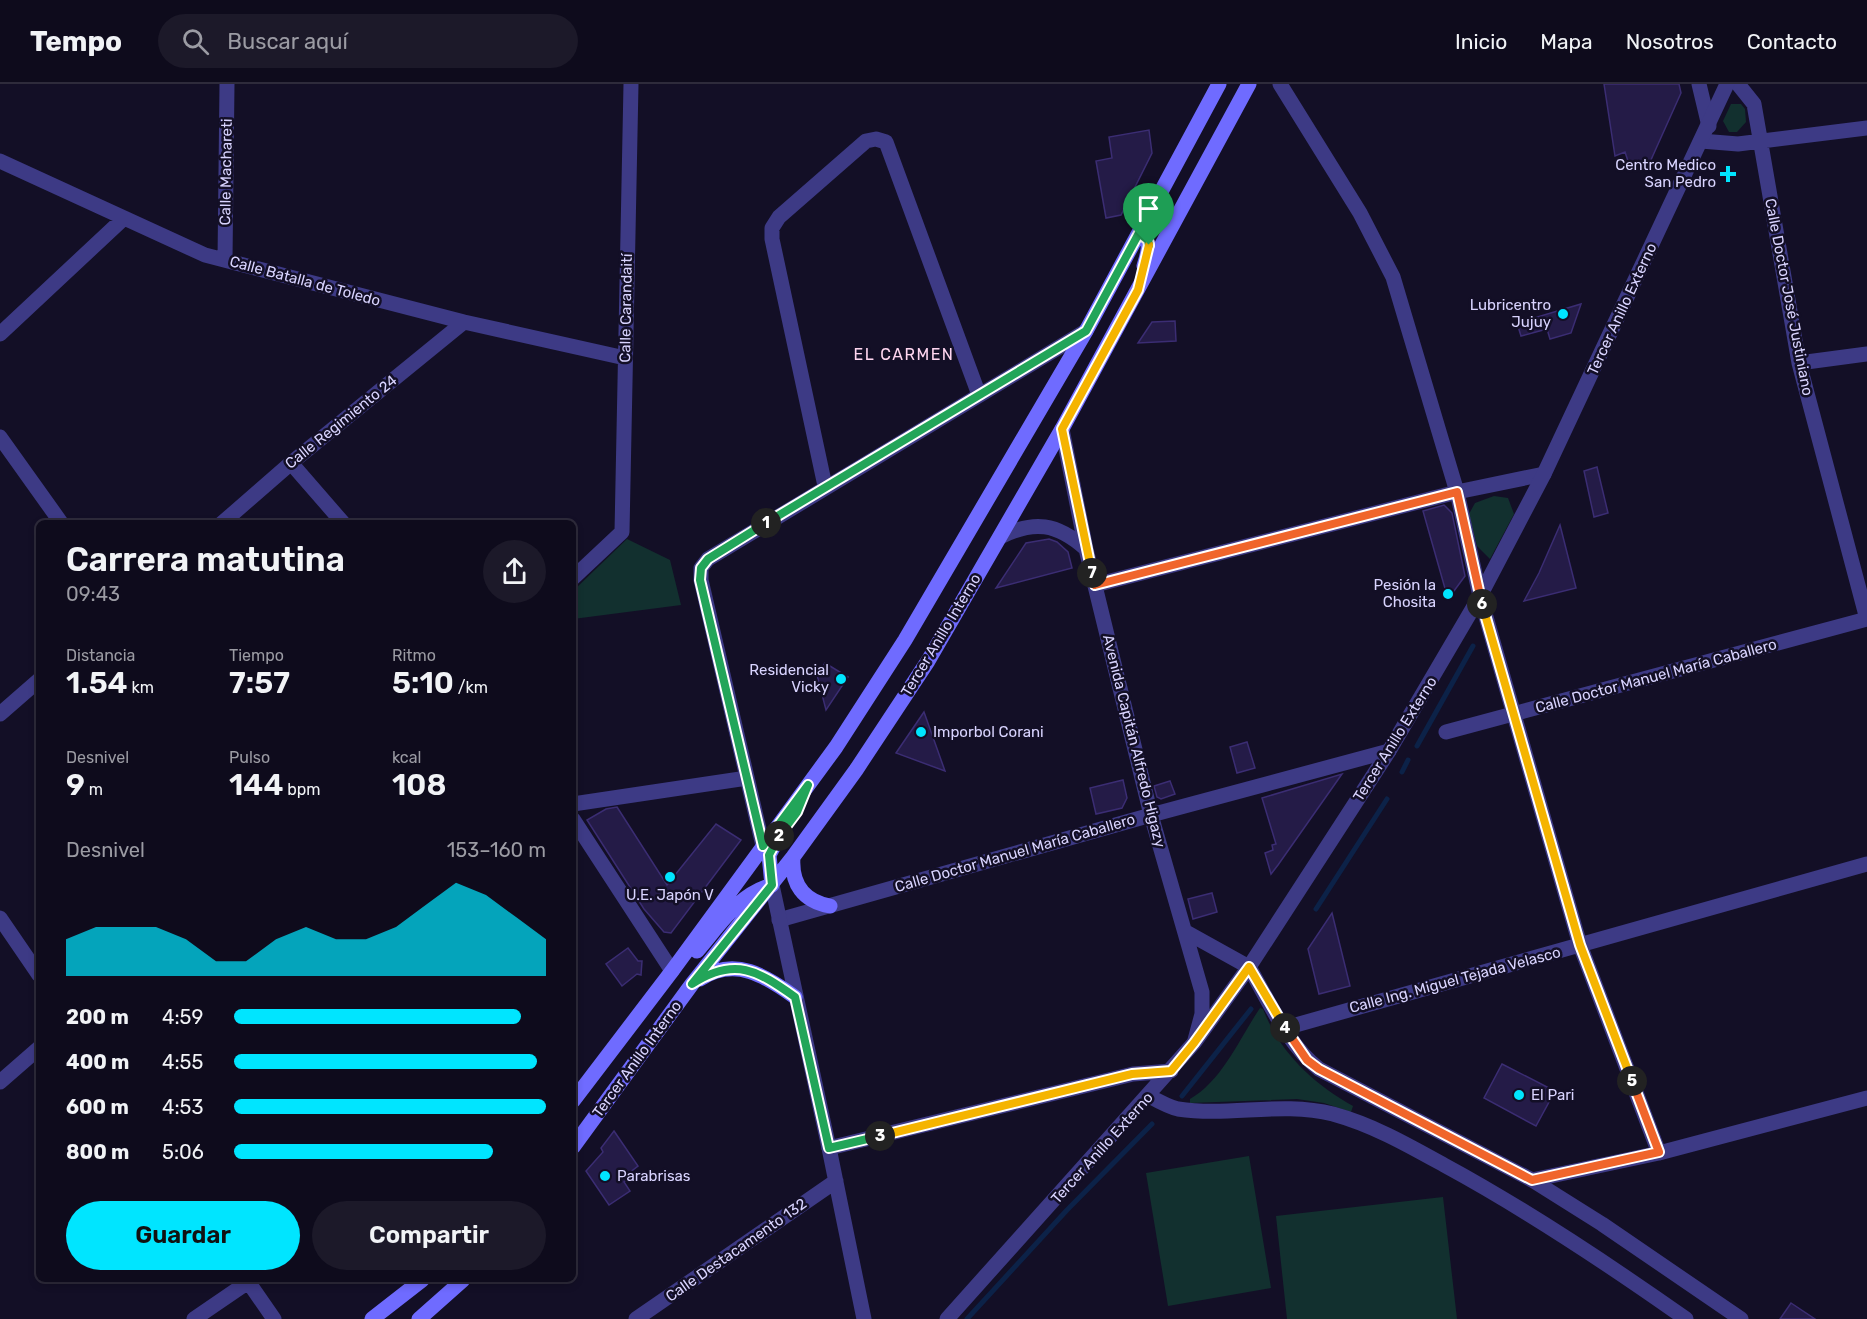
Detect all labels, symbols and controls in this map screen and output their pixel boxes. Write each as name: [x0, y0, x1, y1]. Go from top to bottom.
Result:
search box: [158, 14, 578, 68]
text: Tempo: [30, 25, 122, 58]
icon: search: [179, 25, 212, 58]
text: Buscar aquí: [227, 28, 348, 55]
text: Inicio: [1455, 29, 1507, 54]
text: Mapa: [1540, 29, 1593, 54]
text: Nosotros: [1626, 29, 1714, 54]
text: Contacto: [1747, 29, 1837, 54]
street label: Calle Machareti: [216, 118, 236, 226]
place label: Centro Medico San Pedro: [1615, 156, 1716, 191]
marker: Centro Medico San Pedro: [1721, 167, 1735, 181]
pin: [1123, 183, 1174, 245]
icon: arrive: [1132, 192, 1165, 225]
street label: Calle Doctor José Justiniano: [1761, 197, 1817, 397]
street label: Tercer Anillo Externo: [1583, 240, 1661, 378]
street label: Calle Batalla de Toledo: [228, 252, 382, 310]
street label: Calle Carandaití: [616, 252, 636, 363]
place label: Lubricentro Jujuy: [1470, 296, 1551, 331]
marker: Lubricentro Jujuy: [1556, 307, 1570, 321]
district label: EL CARMEN: [854, 345, 954, 364]
street label: Calle Regimiento 24: [281, 371, 401, 473]
pin: 1: [751, 508, 781, 538]
text: 1: [762, 513, 770, 532]
text: Carrera matutina: [66, 540, 345, 579]
button: share: [483, 540, 546, 603]
pin: 7: [1077, 558, 1107, 588]
text: 7: [1087, 563, 1097, 582]
street label: Tercer Anillo Interno: [897, 571, 985, 699]
place label: Pesión la Chosita: [1373, 576, 1436, 611]
text: 09:43: [66, 582, 120, 606]
marker: Pesión la Chosita: [1441, 587, 1455, 601]
pin: 6: [1467, 589, 1497, 619]
text: 6: [1477, 594, 1487, 613]
street label: Avenida Capitán Alfredo Higazy: [1099, 633, 1169, 849]
street label: Calle Doctor Manuel María Caballero: [1533, 635, 1779, 717]
text: Distancia: [66, 646, 135, 665]
text: Tiempo: [229, 646, 284, 665]
text: Ritmo: [392, 646, 436, 665]
place label: Residencial Vicky: [749, 661, 829, 696]
text: 1.54: [66, 665, 128, 701]
text: 7:57: [229, 665, 290, 701]
text: 5:10: [392, 665, 454, 701]
marker: Residencial Vicky: [834, 672, 848, 686]
street label: Tercer Anillo Externo: [1349, 673, 1441, 805]
text: km: [128, 678, 154, 697]
text: /km: [454, 678, 488, 697]
place label: Imporbol Corani: [933, 723, 1044, 741]
marker: Imporbol Corani: [914, 725, 928, 739]
text: Desnivel: [66, 748, 129, 767]
text: Pulso: [229, 748, 270, 767]
text: kcal: [392, 748, 421, 767]
text: 9: [66, 767, 85, 803]
text: 144: [229, 767, 283, 803]
text: 108: [392, 767, 446, 803]
text: m: [85, 780, 103, 799]
text: bpm: [283, 780, 321, 799]
street label: Calle Doctor Manuel María Caballero: [893, 810, 1137, 896]
pin: 2: [764, 821, 794, 851]
text: 2: [774, 826, 784, 845]
text: Desnivel: [66, 838, 145, 862]
text: 153–160 m: [447, 838, 546, 862]
marker: U.E. Japón V: [663, 870, 677, 884]
place label: U.E. Japón V: [626, 886, 714, 904]
street label: Calle Ing. Miguel Tejada Velasco: [1347, 943, 1563, 1017]
street label: Tercer Anillo Interno: [589, 997, 685, 1121]
text: 200 m: [66, 1005, 129, 1029]
text: 4:59: [162, 1005, 203, 1029]
pin: 4: [1270, 1013, 1300, 1043]
text: 4: [1280, 1018, 1290, 1037]
text: 400 m: [66, 1050, 129, 1074]
text: 4:55: [162, 1050, 203, 1074]
pin: 5: [1617, 1066, 1647, 1096]
text: 5: [1627, 1071, 1637, 1090]
place label: El Pari: [1531, 1086, 1575, 1104]
marker: El Pari: [1512, 1088, 1526, 1102]
street label: Tercer Anillo Externo: [1047, 1089, 1157, 1207]
text: 600 m: [66, 1095, 129, 1119]
text: 4:53: [162, 1095, 203, 1119]
pin: 3: [865, 1121, 895, 1151]
text: 3: [875, 1126, 885, 1145]
text: 800 m: [66, 1140, 129, 1164]
text: 5:06: [162, 1140, 204, 1164]
place label: Parabrisas: [617, 1167, 691, 1185]
marker: Parabrisas: [598, 1169, 612, 1183]
street label: Calle Destacamento 132: [662, 1194, 810, 1306]
button: Guardar: [66, 1201, 300, 1270]
button: Compartir: [312, 1201, 546, 1270]

